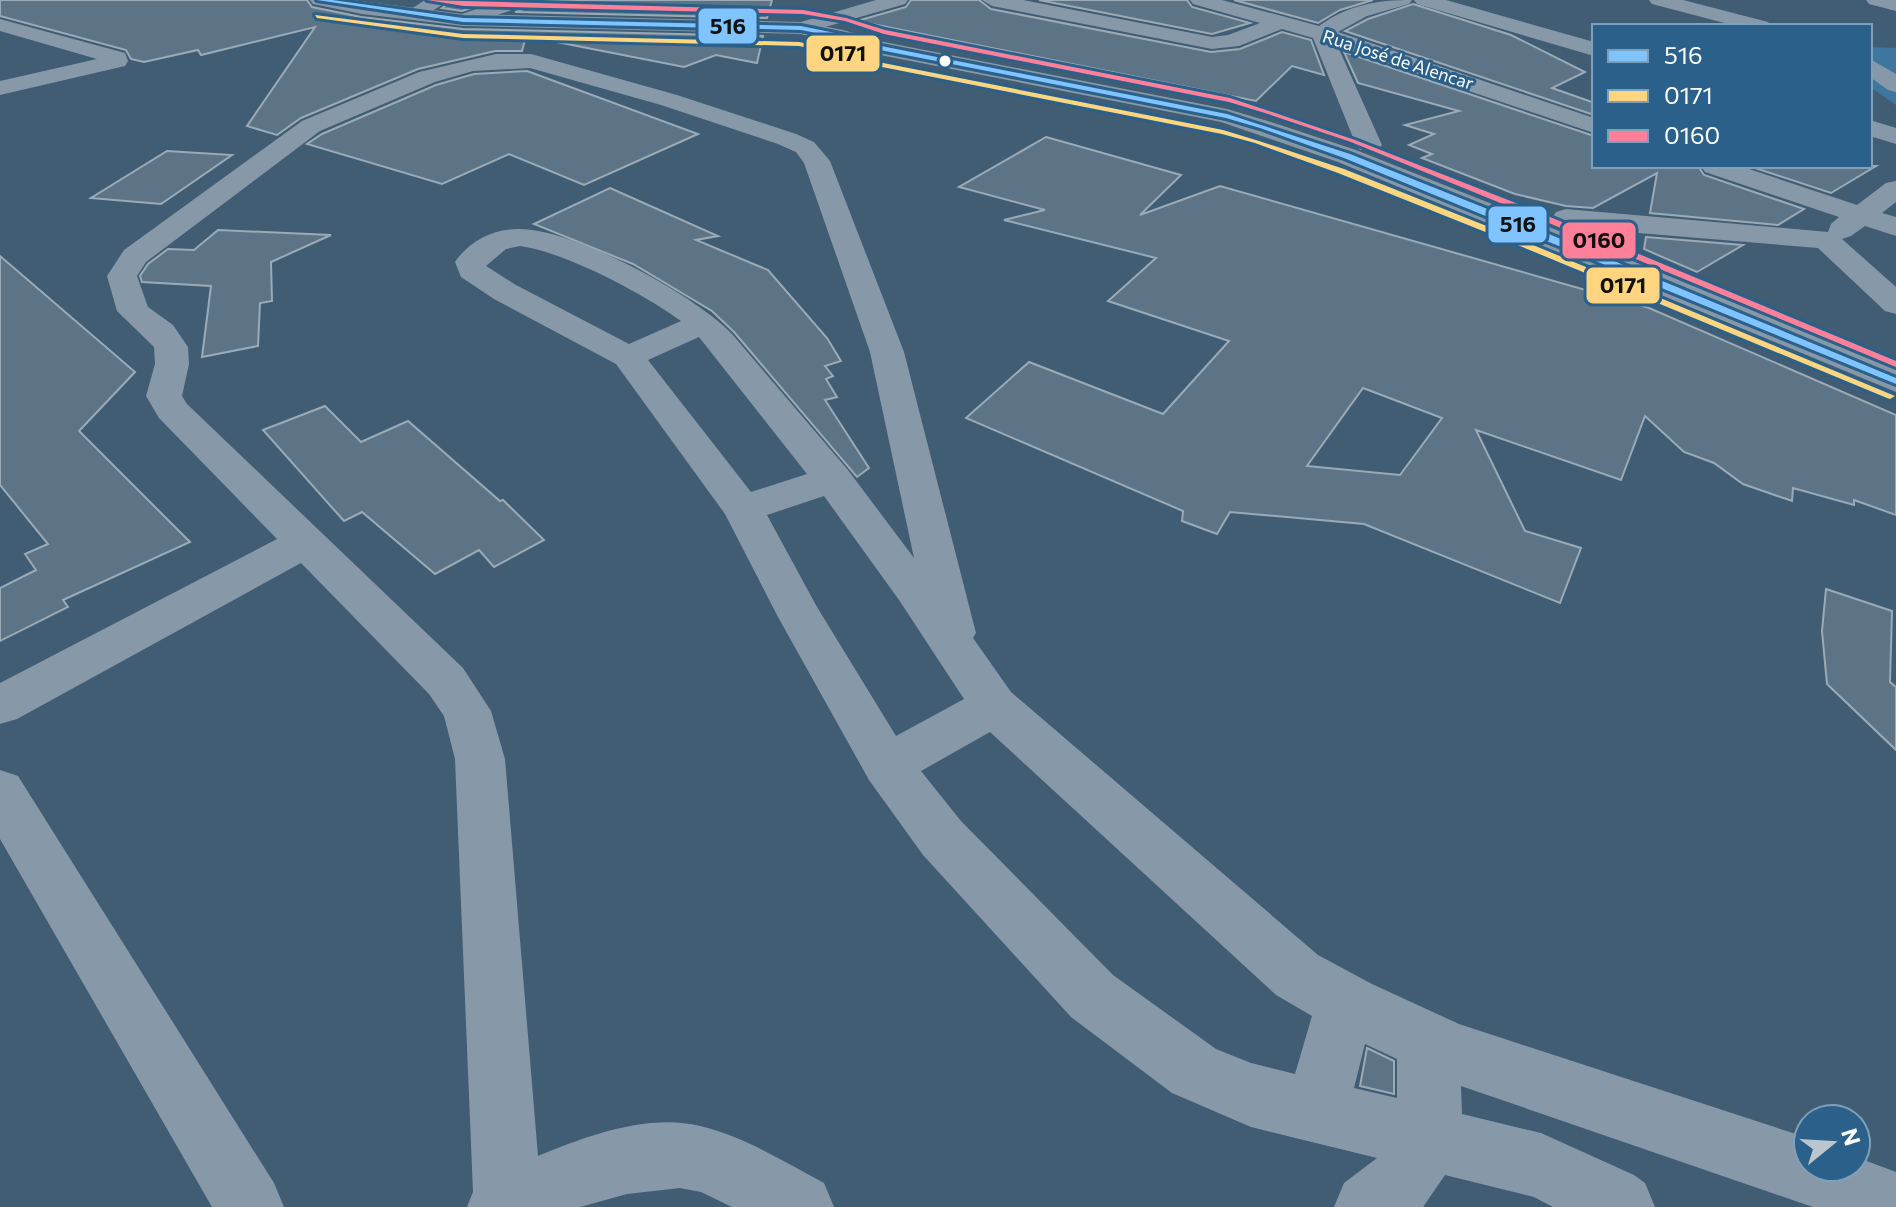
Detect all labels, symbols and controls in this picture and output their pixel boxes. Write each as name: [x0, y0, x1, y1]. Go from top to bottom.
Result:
line badge: 516: [697, 7, 758, 45]
text: 516: [710, 12, 746, 39]
street label: Rua José de Alencar: [1320, 24, 1477, 94]
legend: [1592, 24, 1872, 168]
line badge: 0171: [805, 34, 881, 73]
text: 0171: [820, 39, 866, 66]
text: 516: [1664, 40, 1703, 69]
unlabelled marker: [937, 53, 953, 69]
text: 0171: [1664, 80, 1713, 109]
text: 0160: [1664, 120, 1720, 149]
line badge: 516: [1487, 205, 1548, 244]
text: 516: [1500, 210, 1536, 237]
line badge: 0160: [1561, 221, 1637, 260]
text: 0160: [1573, 226, 1625, 253]
line badge: 0171: [1585, 266, 1661, 305]
text: 0171: [1600, 271, 1646, 298]
north arrow: [1792, 1103, 1872, 1183]
text: N: [1836, 1125, 1867, 1149]

